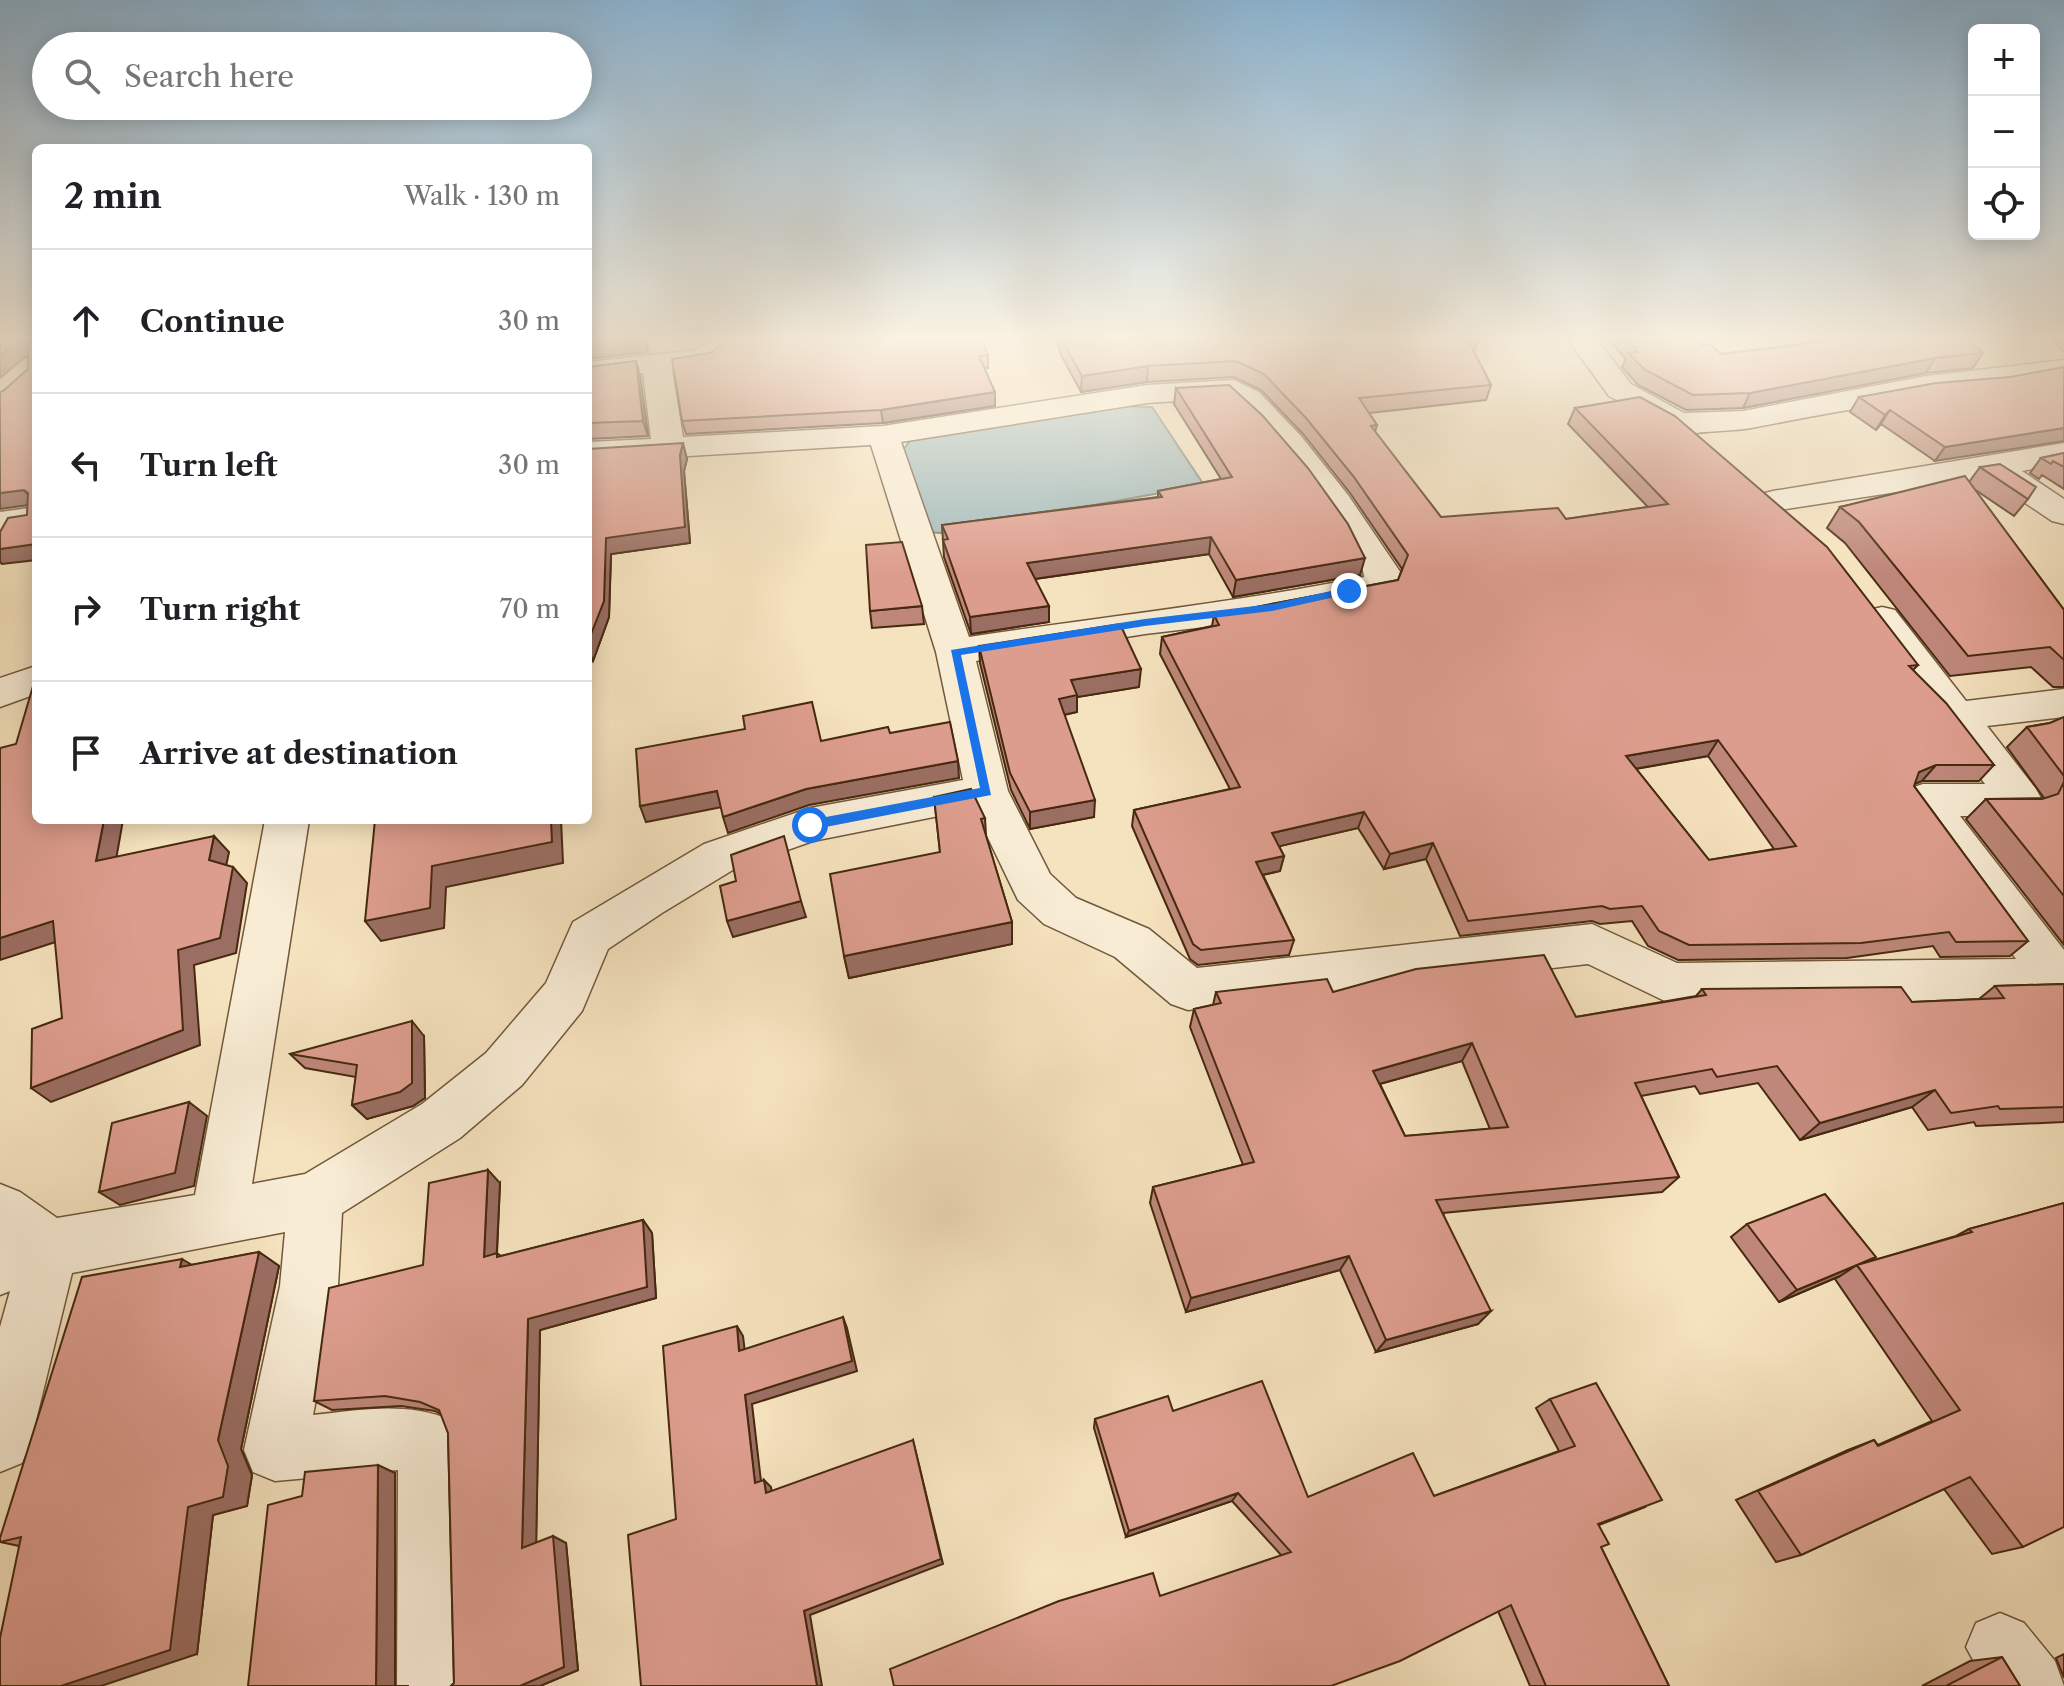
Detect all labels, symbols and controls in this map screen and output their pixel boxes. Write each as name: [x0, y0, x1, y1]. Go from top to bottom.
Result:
map controls: [1968, 24, 2040, 240]
button: +: [1968, 24, 2040, 96]
search box: [32, 32, 592, 120]
icon: search: [60, 54, 104, 98]
text: Search here: [124, 58, 294, 95]
button: −: [1968, 96, 2040, 168]
button: locate: [1968, 168, 2040, 240]
text: 2 min: [64, 175, 162, 217]
text: Walk · 130 m: [404, 180, 560, 212]
icon: ahead: [64, 299, 108, 343]
text: Continue: [140, 303, 285, 340]
text: 30 m: [498, 305, 560, 337]
icon: left: [64, 443, 108, 487]
text: Turn left: [140, 447, 277, 484]
text: 30 m: [498, 449, 560, 481]
route end: [1331, 573, 1367, 609]
icon: right: [64, 587, 108, 631]
text: Turn right: [140, 591, 300, 628]
text: 70 m: [500, 593, 560, 625]
icon: arrive: [64, 731, 108, 775]
text: Arrive at destination: [140, 735, 458, 772]
route start: [792, 807, 828, 843]

